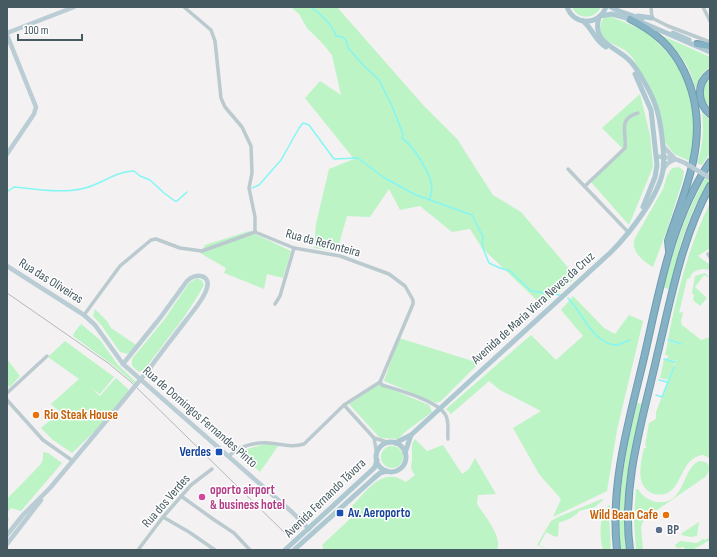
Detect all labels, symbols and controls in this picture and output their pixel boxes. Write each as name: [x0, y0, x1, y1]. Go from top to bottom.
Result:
scale bar: [18, 16, 82, 42]
text: 100 m: [24, 23, 49, 38]
street label: Rua da Refonteira: [284, 225, 362, 261]
street label: Avenida de Maria Viera Neves da Cruz: [467, 248, 598, 368]
street label: Rua das Oliveiras: [16, 255, 86, 307]
street label: Rua de Domingos Fernandes Pinto: [139, 363, 261, 471]
place label: Rio Steak House: [44, 407, 118, 423]
marker: Rio Steak House: [31, 410, 41, 420]
place label: Verdes: [179, 444, 211, 460]
marker: Verdes: [214, 447, 224, 457]
street label: Avenida Fernando Távora: [280, 455, 369, 542]
street label: Rua dos Verdes: [138, 471, 194, 531]
place label: oporto airport & business hotel: [210, 482, 285, 513]
marker: oporto airport & business hotel: [197, 492, 207, 502]
place label: Av. Aeroporto: [347, 505, 411, 521]
place label: Wild Bean Cafe: [590, 507, 658, 523]
marker: Av. Aeroporto: [335, 508, 345, 518]
marker: Wild Bean Cafe: [661, 510, 671, 520]
place label: BP: [667, 522, 679, 538]
marker: BP: [654, 525, 664, 535]

